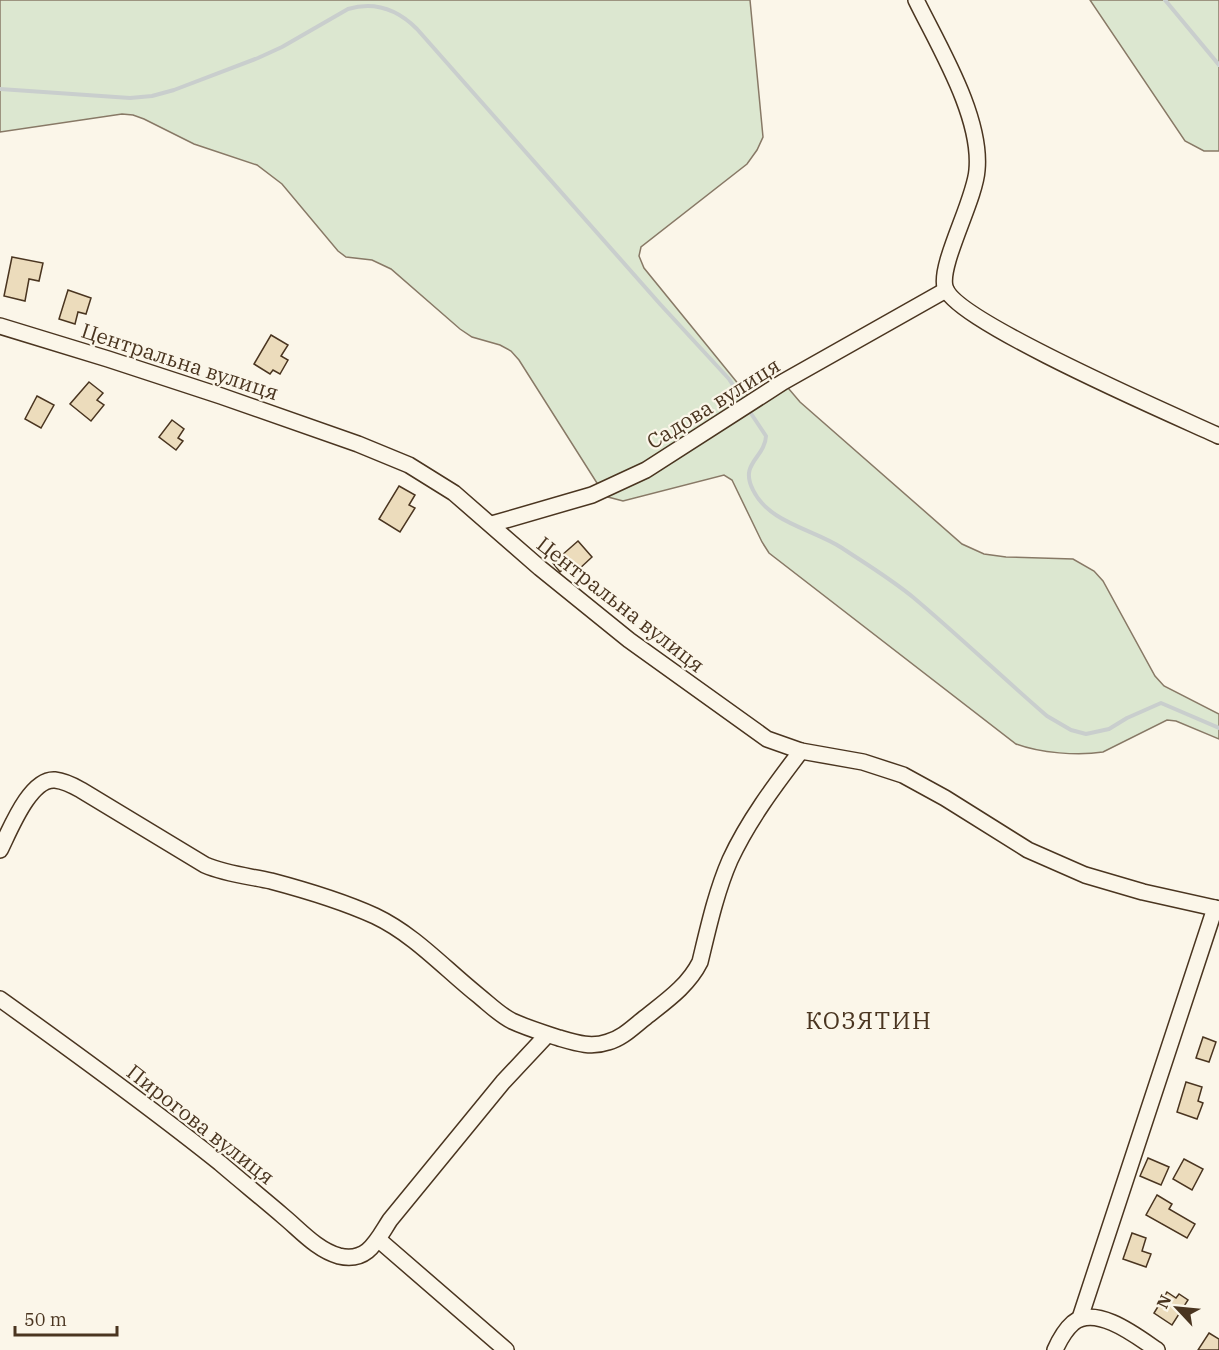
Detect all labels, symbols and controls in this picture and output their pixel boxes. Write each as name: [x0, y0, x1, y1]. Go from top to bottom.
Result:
street label: Центральна вулиця: [78, 316, 282, 406]
street label: Садова вулиця: [641, 351, 785, 455]
street label: Центральна вулиця: [531, 530, 711, 678]
district label: КОЗЯТИН: [805, 1004, 933, 1036]
street label: Пирогова вулиця: [121, 1058, 281, 1190]
north arrow: [1147, 1278, 1207, 1338]
text: N: [1152, 1291, 1175, 1311]
scale bar: [15, 1299, 117, 1337]
text: 50 m: [24, 1308, 67, 1331]

